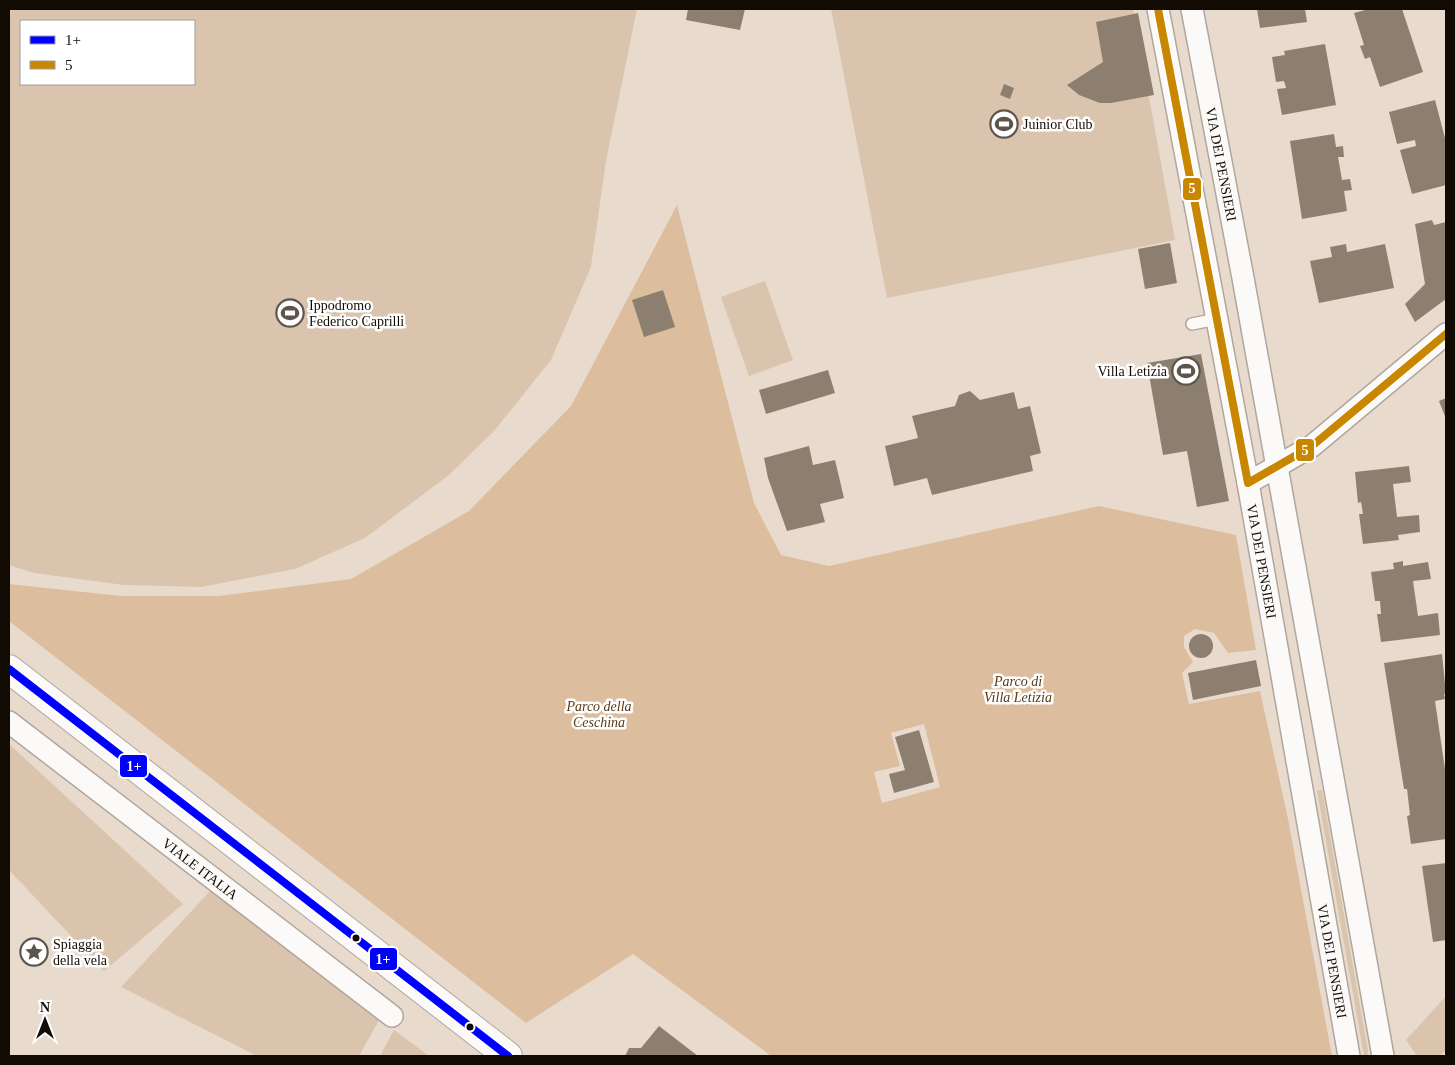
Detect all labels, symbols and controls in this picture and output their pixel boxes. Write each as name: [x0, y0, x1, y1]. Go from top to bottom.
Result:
legend: [20, 20, 195, 85]
text: 1+: [65, 32, 81, 48]
text: 5: [65, 57, 73, 73]
street label: VIA DEI PENSIERI: [1203, 106, 1240, 223]
sports icon: Juinior Club: [989, 109, 1019, 139]
place label: Juinior Club: [1023, 117, 1093, 132]
line badge: 5: [1182, 177, 1202, 201]
text: 5: [1189, 181, 1196, 196]
sports icon: Ippodromo Federico Caprilli: [275, 298, 305, 328]
place label: Ippodromo Federico Caprilli: [309, 298, 404, 329]
sports icon: Villa Letizia: [1171, 356, 1201, 386]
place label: Villa Letizia: [1097, 364, 1168, 379]
line badge: 5: [1295, 438, 1315, 462]
text: 5: [1302, 443, 1309, 458]
street label: VIA DEI PENSIERI: [1244, 503, 1279, 620]
park label: Parco di Villa Letizia: [984, 674, 1052, 705]
park label: Parco della Ceschina: [565, 699, 632, 730]
line badge: 1+: [119, 754, 148, 778]
text: 1+: [127, 759, 142, 774]
street label: VIALE ITALIA: [159, 835, 242, 903]
street label: VIA DEI PENSIERI: [1315, 903, 1350, 1020]
unlabelled marker: [351, 933, 361, 943]
place icon: Spiaggia della vela: [19, 937, 49, 967]
place label: Spiaggia della vela: [53, 937, 108, 968]
line badge: 1+: [369, 947, 398, 971]
text: 1+: [376, 952, 391, 967]
north arrow: [20, 995, 70, 1045]
text: N: [40, 1000, 50, 1015]
unlabelled marker: [465, 1022, 475, 1032]

